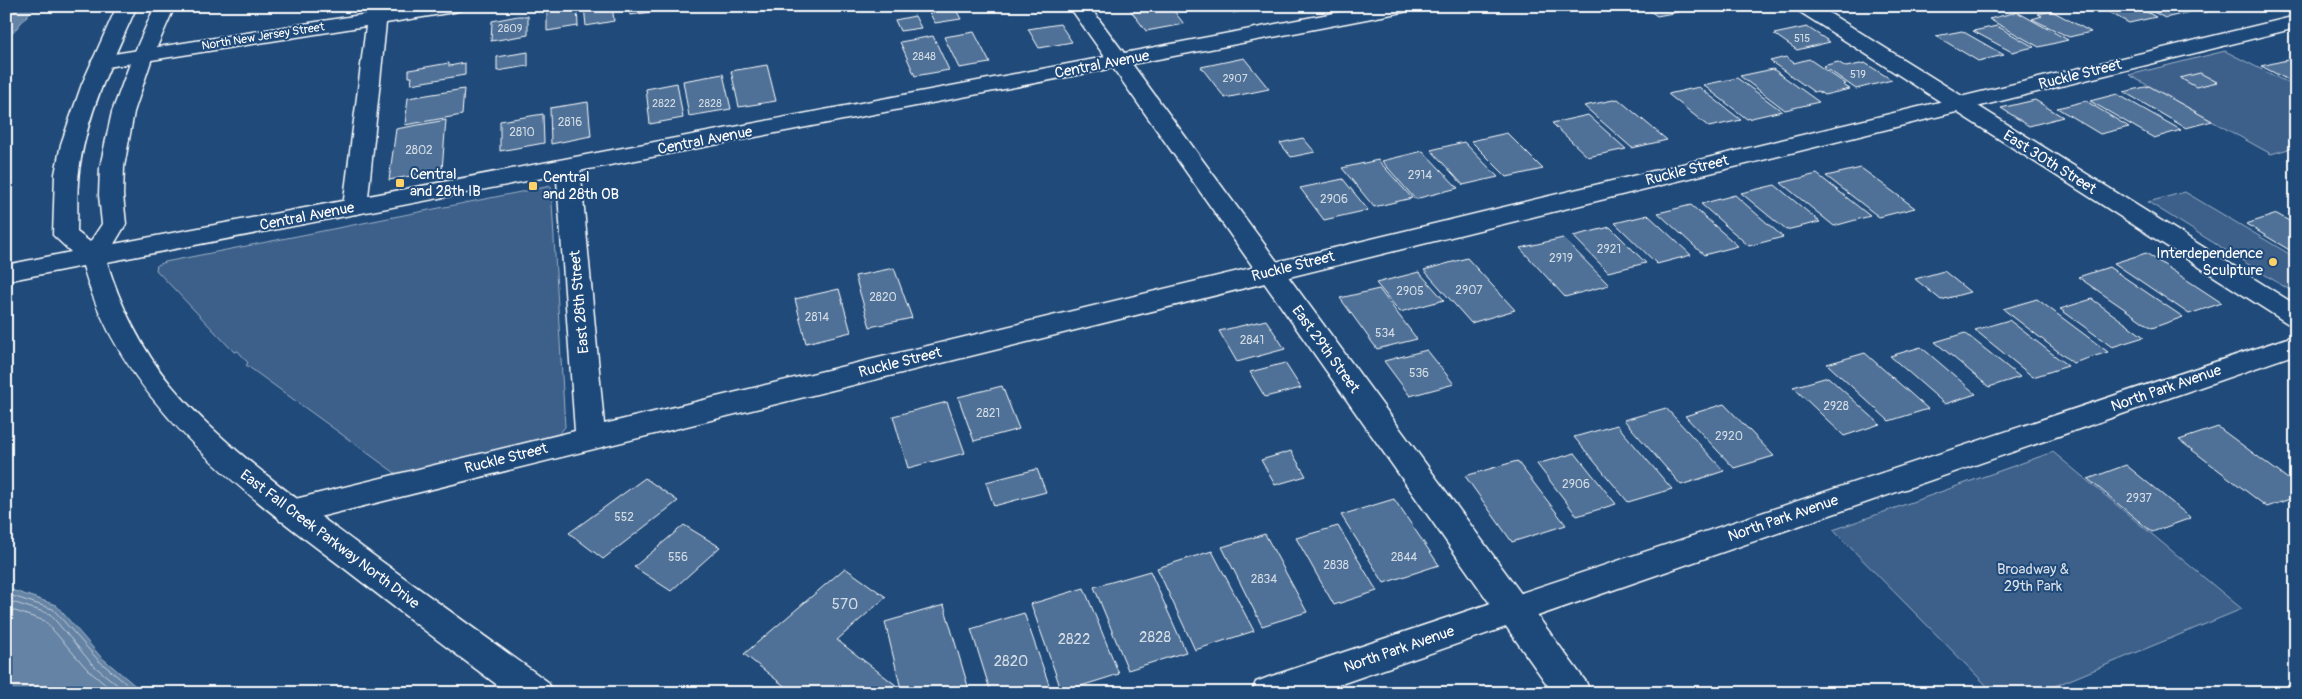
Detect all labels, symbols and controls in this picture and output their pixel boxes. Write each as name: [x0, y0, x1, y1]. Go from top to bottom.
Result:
street label: North New Jersey Street: [201, 19, 326, 54]
house number: 2809: [498, 22, 523, 35]
house number: 515: [1794, 32, 1810, 45]
street label: Central Avenue: [1053, 46, 1152, 83]
house number: 2848: [912, 50, 936, 63]
street label: Ruckle Street: [2037, 55, 2125, 94]
house number: 519: [1850, 68, 1866, 81]
house number: 2907: [1222, 72, 1248, 85]
house number: 2822: [652, 97, 676, 110]
house number: 2828: [698, 97, 722, 110]
house number: 2816: [558, 115, 582, 130]
street label: Central Avenue: [656, 122, 755, 159]
house number: 2810: [509, 125, 535, 140]
street label: East 30th Street: [2000, 126, 2101, 199]
house number: 2802: [405, 143, 433, 158]
street label: Ruckle Street: [1644, 151, 1732, 190]
place label: Central and 28th IB: [410, 165, 481, 201]
place label: Central and 28th OB: [543, 168, 619, 204]
house number: 2914: [1408, 168, 1432, 183]
marker: Central and 28th IB: [394, 177, 406, 189]
marker: Central and 28th OB: [527, 180, 539, 192]
house number: 2906: [1320, 192, 1348, 207]
street label: Central Avenue: [258, 198, 357, 235]
house number: 2921: [1597, 242, 1621, 257]
place label: Interdependence Sculpture: [2156, 244, 2264, 280]
street label: Ruckle Street: [1250, 247, 1338, 286]
street label: East 28th Street: [565, 249, 593, 354]
house number: 2919: [1549, 251, 1573, 266]
marker: Interdependence Sculpture: [2267, 256, 2279, 268]
house number: 2907: [1455, 283, 1483, 298]
house number: 2905: [1396, 284, 1424, 299]
house number: 2820: [869, 290, 897, 305]
street label: East 29th Street: [1287, 302, 1364, 398]
house number: 2814: [805, 310, 829, 325]
house number: 534: [1375, 326, 1395, 341]
house number: 2841: [1240, 333, 1264, 348]
street label: Ruckle Street: [857, 343, 945, 382]
street label: North Park Avenue: [2108, 360, 2224, 416]
house number: 536: [1409, 366, 1429, 381]
house number: 2928: [1823, 399, 1849, 414]
house number: 2821: [976, 406, 1000, 421]
house number: 2920: [1715, 429, 1743, 444]
street label: Ruckle Street: [463, 439, 551, 478]
street label: East Fall Creek Parkway North Drive: [236, 466, 424, 613]
house number: 2906: [1562, 477, 1590, 492]
street label: North Park Avenue: [1725, 490, 1841, 546]
house number: 2937: [2126, 491, 2153, 506]
house number: 552: [614, 510, 634, 525]
house number: 556: [668, 550, 688, 565]
house number: 2844: [1391, 550, 1417, 565]
house number: 2838: [1323, 558, 1349, 573]
park label: Broadway & 29th Park: [1997, 560, 2069, 596]
house number: 2834: [1251, 572, 1277, 587]
house number: 570: [832, 595, 858, 614]
street label: North Park Avenue: [1341, 621, 1457, 677]
house number: 2828: [1139, 628, 1171, 647]
house number: 2822: [1058, 630, 1090, 649]
house number: 2820: [994, 652, 1028, 671]

